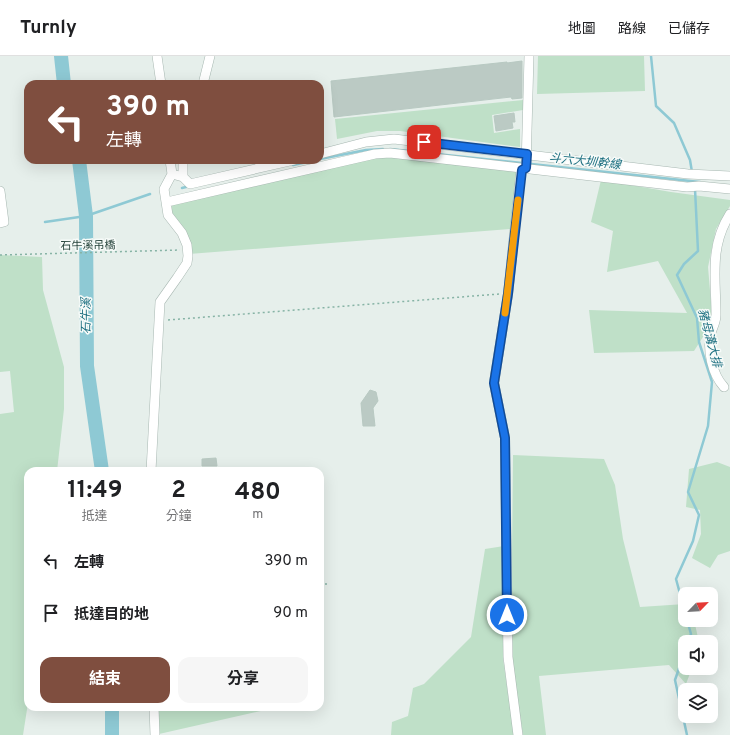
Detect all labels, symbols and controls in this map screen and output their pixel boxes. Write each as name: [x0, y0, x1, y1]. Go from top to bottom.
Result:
text: Turnly: [20, 16, 77, 40]
text: 地圖: [568, 21, 596, 38]
text: 路線: [618, 21, 646, 38]
text: 已儲存: [668, 21, 710, 38]
text: 390 m: [106, 90, 190, 126]
icon: left: [40, 96, 92, 148]
pin: [407, 125, 441, 159]
text: 左轉: [106, 130, 142, 153]
icon: arrive: [413, 131, 435, 153]
water label: 斗六大圳幹線: [548, 150, 624, 174]
street label: 石牛溪吊橋: [60, 239, 116, 253]
water label: 石牛溪: [79, 296, 95, 334]
water label: 豬母溝大排: [694, 307, 725, 371]
text: 11:49: [67, 476, 122, 506]
text: 2: [171, 476, 186, 506]
text: 480: [235, 478, 281, 508]
text: m: [252, 507, 263, 523]
text: 抵達: [82, 509, 108, 525]
text: 分鐘: [166, 509, 192, 525]
icon: left: [40, 550, 62, 572]
text: 390 m: [265, 552, 308, 571]
text: 左轉: [74, 554, 104, 573]
north arrow: [678, 587, 718, 627]
map controls: [678, 587, 718, 723]
position arrow: [486, 594, 528, 636]
icon: arrive: [40, 602, 62, 624]
text: 90 m: [273, 604, 308, 623]
text: 抵達目的地: [74, 606, 149, 625]
button: sound: [678, 635, 718, 675]
button: 結束: [40, 657, 170, 703]
button: 分享: [178, 657, 308, 703]
button: layers: [678, 683, 718, 723]

